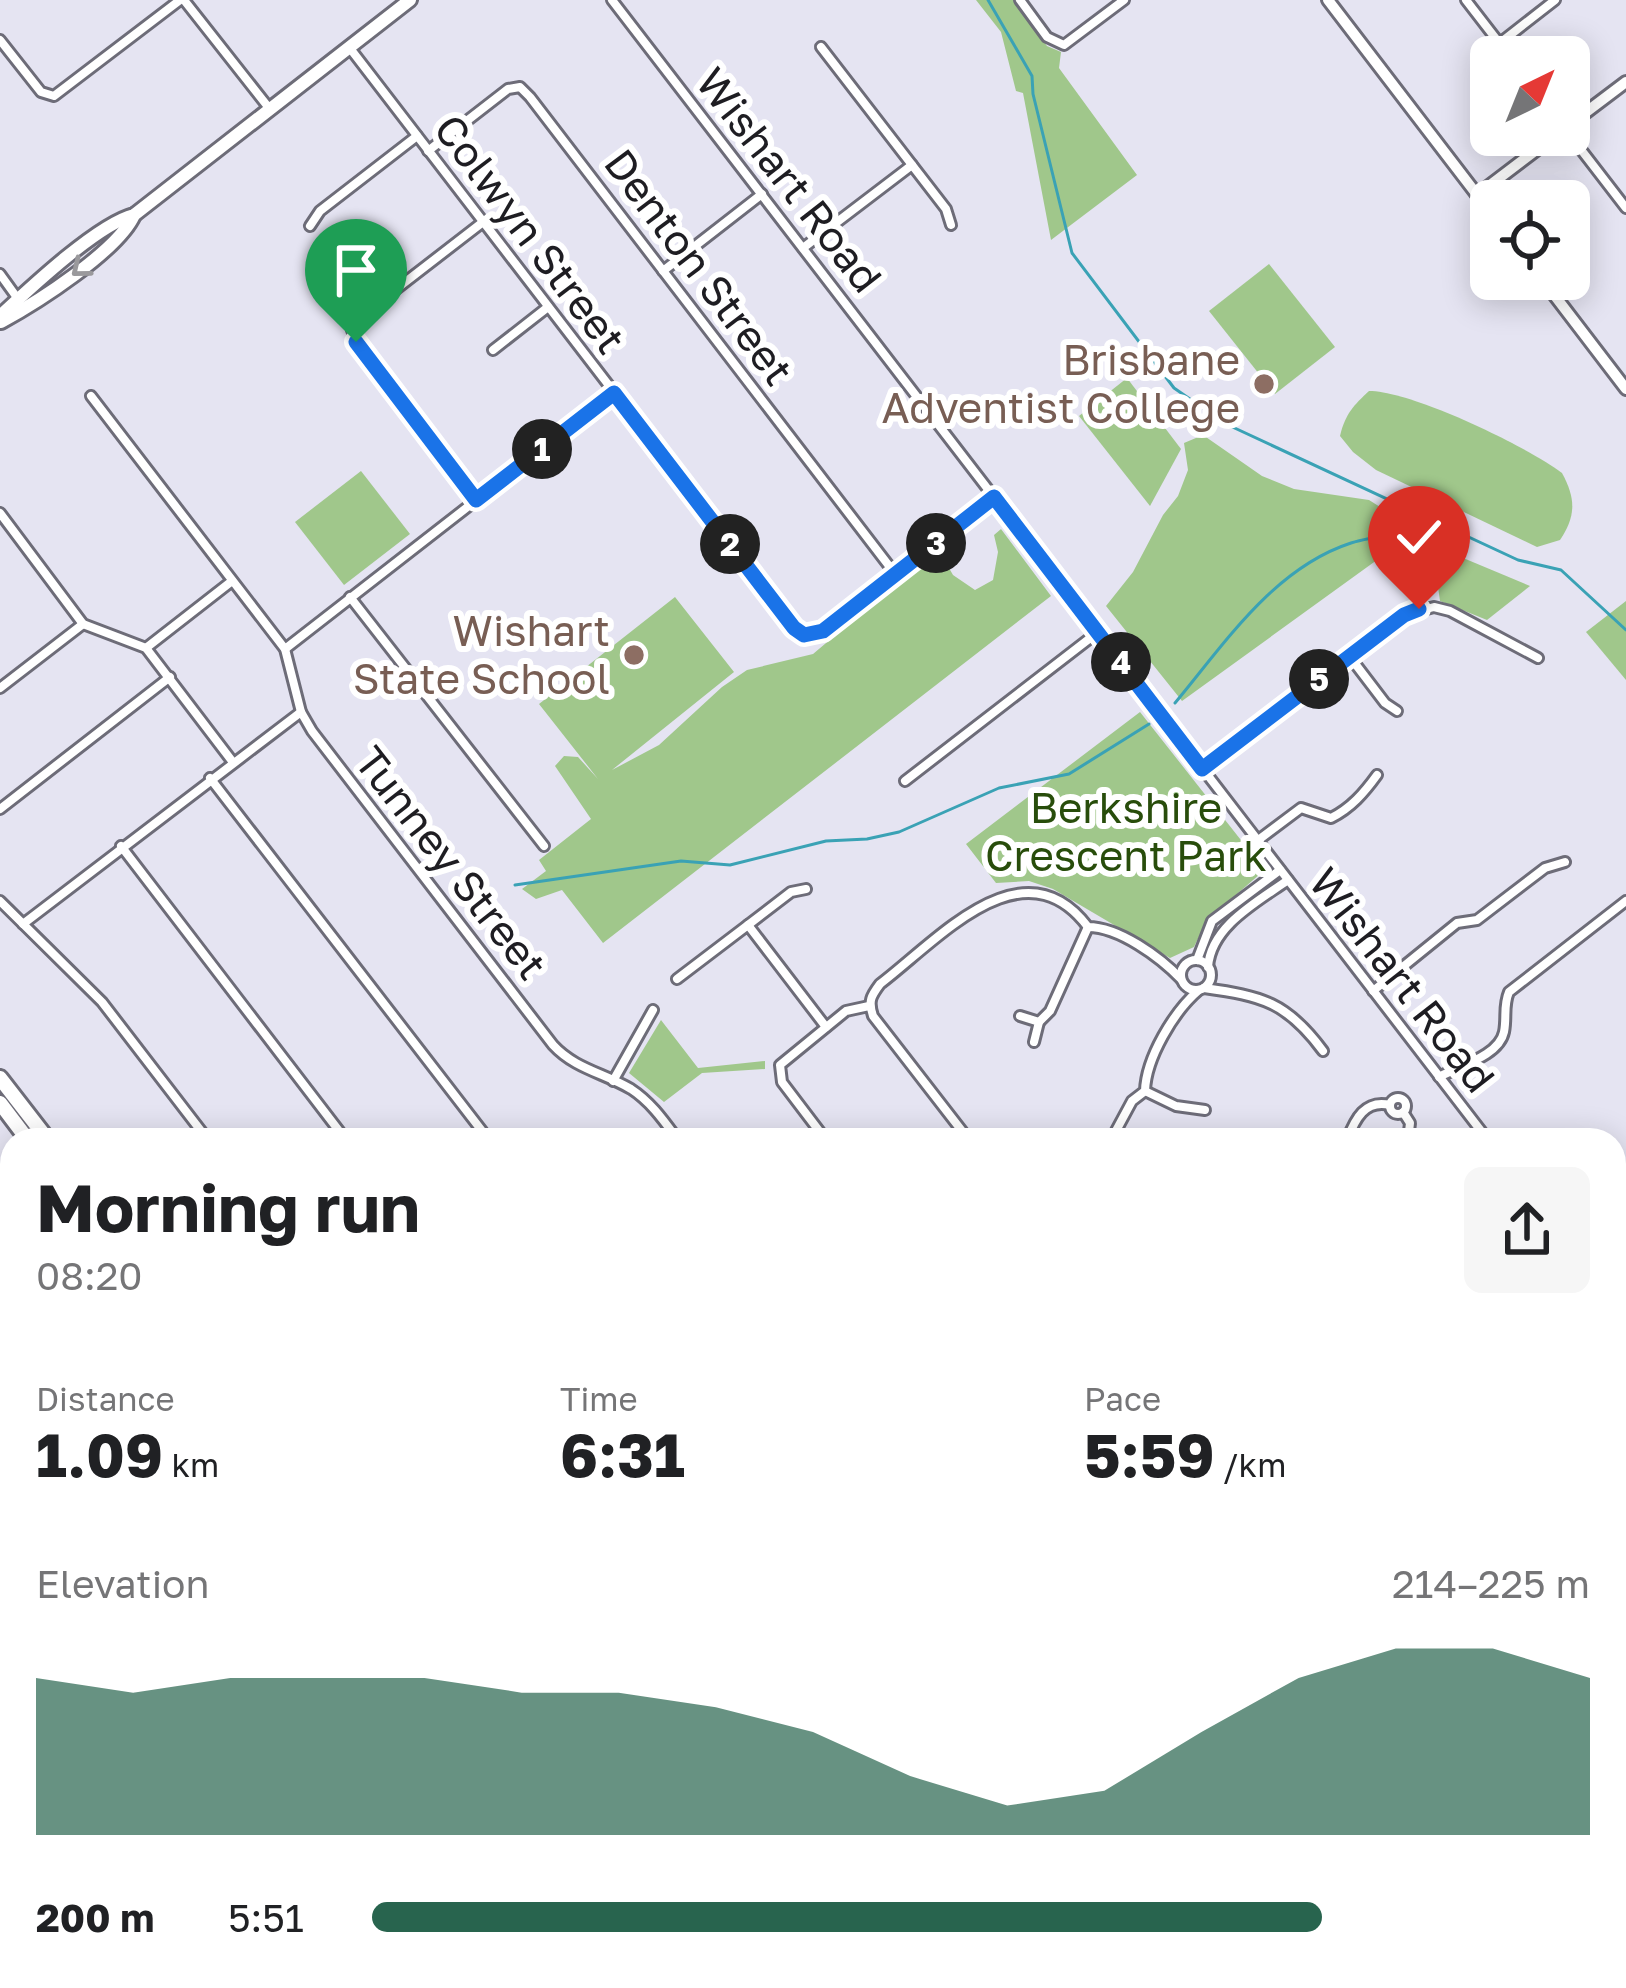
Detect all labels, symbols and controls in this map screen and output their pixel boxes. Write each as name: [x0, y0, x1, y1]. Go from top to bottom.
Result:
north arrow: [1470, 36, 1590, 156]
map controls: [1470, 36, 1590, 300]
street label: Wishart Road: [687, 57, 893, 301]
street label: Colwyn Street: [425, 104, 637, 363]
street label: Denton Street: [595, 139, 805, 394]
button: locate: [1470, 180, 1590, 300]
pin: [305, 219, 407, 342]
icon: arrive: [323, 237, 389, 303]
one-way arrow: [72, 255, 94, 276]
place label: Brisbane Adventist College: [882, 334, 1240, 432]
marker: Brisbane Adventist College: [1251, 371, 1277, 397]
pin: 1: [512, 419, 572, 479]
text: 1: [534, 429, 551, 468]
pin: [1368, 486, 1470, 609]
icon: check: [1386, 504, 1452, 570]
pin: 3: [906, 513, 966, 573]
pin: 2: [700, 514, 760, 574]
text: 3: [926, 523, 946, 562]
text: 2: [720, 524, 740, 563]
place label: Wishart State School: [353, 605, 610, 703]
pin: 4: [1091, 632, 1151, 692]
marker: Wishart State School: [621, 642, 647, 668]
text: 4: [1111, 642, 1131, 681]
pin: 5: [1289, 649, 1349, 709]
text: 5: [1309, 659, 1329, 698]
street label: Tunney Street: [346, 736, 558, 989]
park label: Berkshire Crescent Park: [985, 782, 1267, 880]
street label: Wishart Road: [1300, 857, 1506, 1101]
text: Morning run: [36, 1167, 420, 1247]
button: share: [1464, 1167, 1590, 1293]
text: 08:20: [36, 1252, 142, 1299]
text: Distance: [36, 1379, 175, 1418]
text: Time: [560, 1379, 638, 1418]
text: Pace: [1084, 1379, 1161, 1418]
text: 1.09: [36, 1418, 163, 1490]
text: 6:31: [560, 1418, 685, 1490]
text: 5:59: [1084, 1418, 1215, 1490]
text: km: [163, 1445, 219, 1484]
text: /km: [1215, 1445, 1286, 1484]
text: Elevation: [36, 1560, 209, 1607]
text: 214–225 m: [1392, 1560, 1590, 1607]
text: 200 m: [36, 1894, 154, 1941]
text: 5:51: [228, 1894, 304, 1941]

